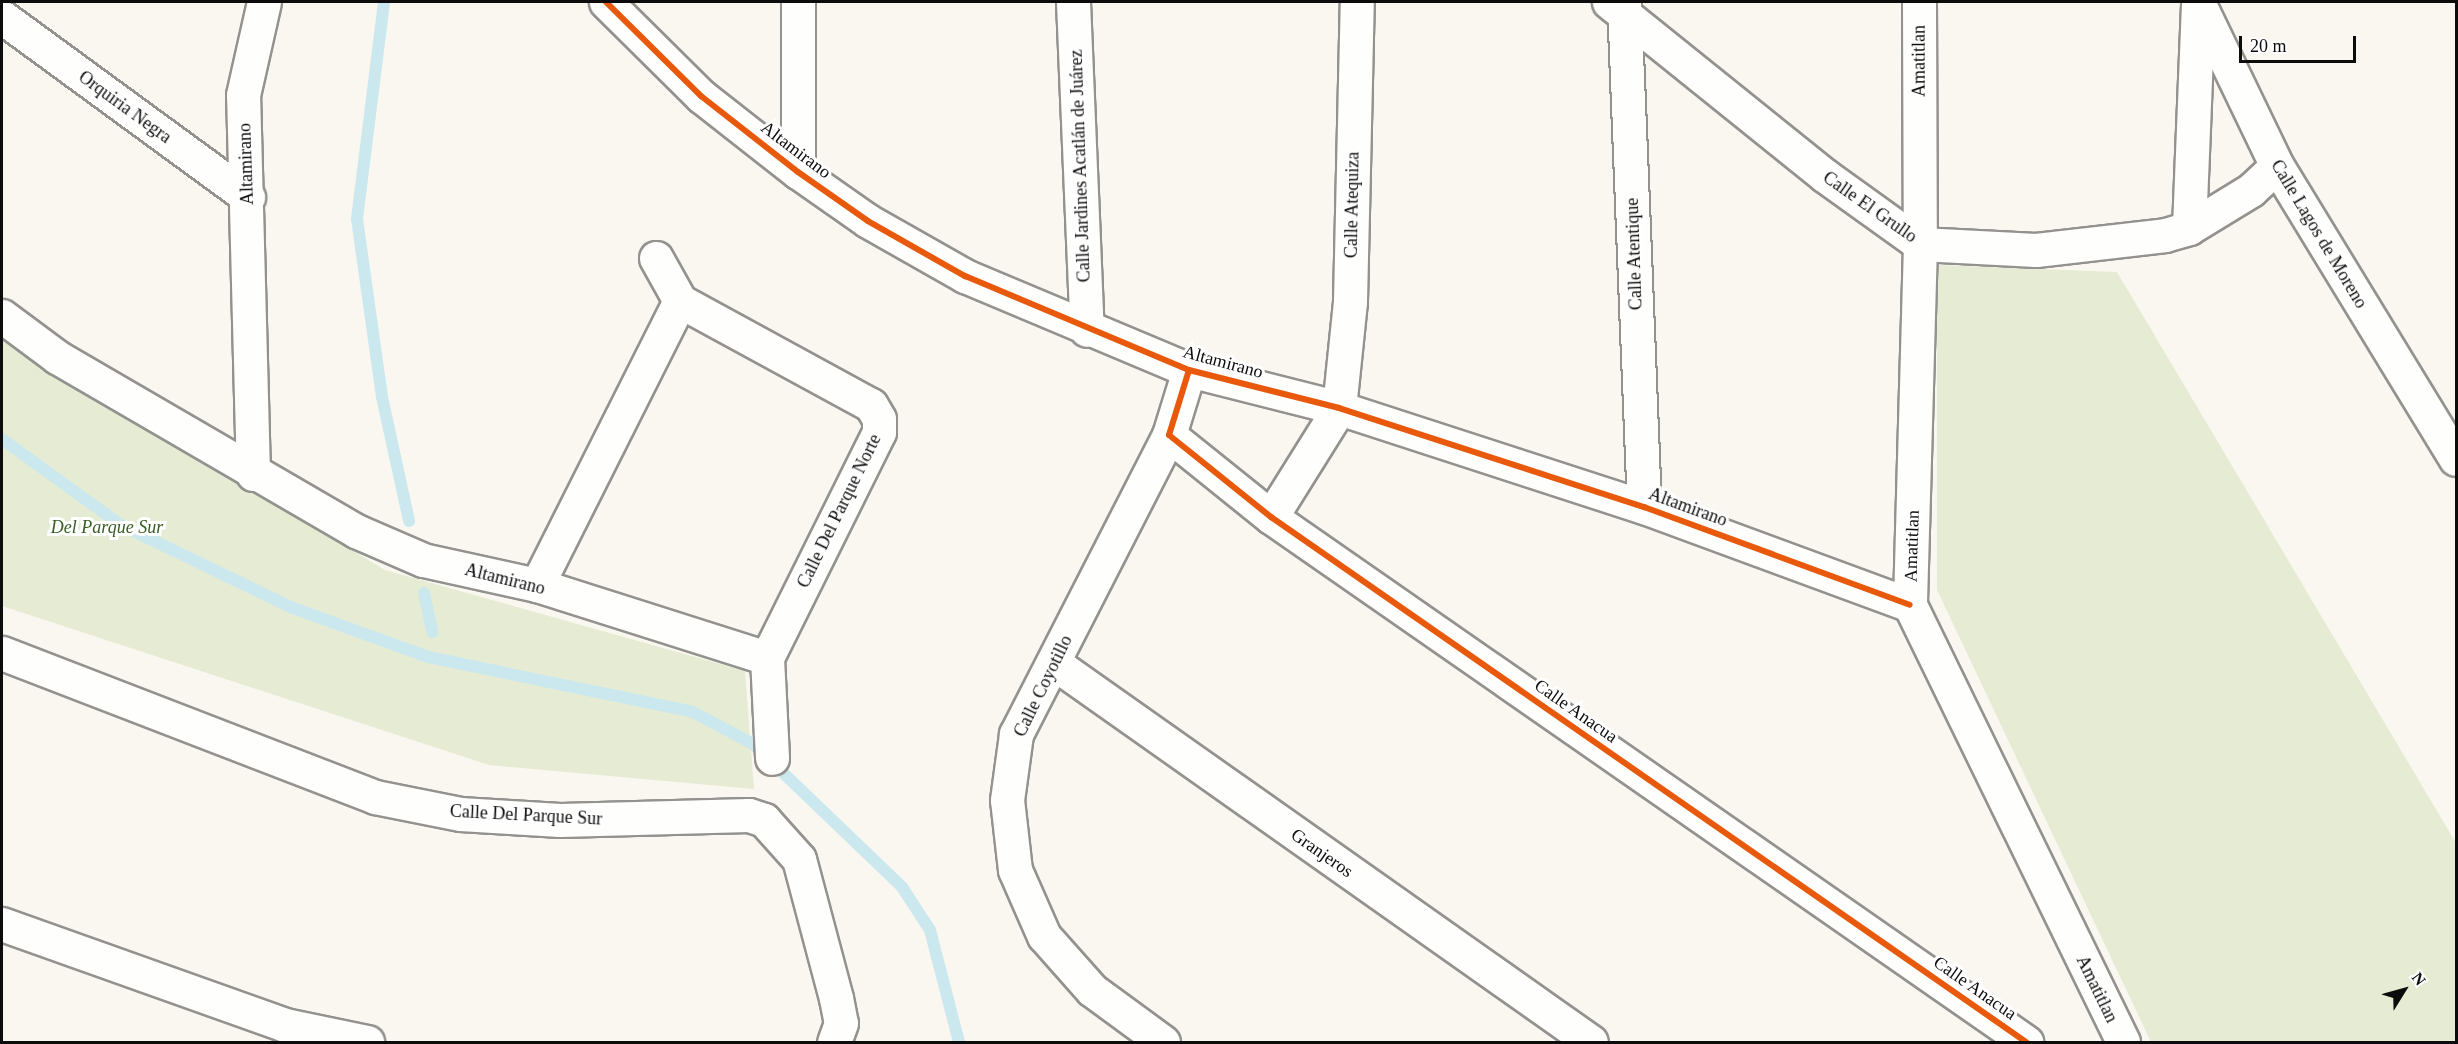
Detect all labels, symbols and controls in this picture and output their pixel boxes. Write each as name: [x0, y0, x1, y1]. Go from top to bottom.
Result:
scale bar: [2242, 24, 2359, 62]
street label: Amatitlan: [1908, 25, 1930, 97]
text: 20 m: [2250, 36, 2287, 56]
street label: Calle Jardines Acatlán de Juárez: [1065, 49, 1095, 283]
street label: Orquiria Negra: [74, 66, 176, 148]
street label: Altamirano: [757, 117, 835, 183]
street label: Altamirano: [234, 123, 258, 205]
street label: Calle Atequiza: [1340, 151, 1364, 259]
street label: Calle Lagos de Moreno: [2266, 156, 2372, 312]
street label: Calle El Grullo: [1819, 167, 1921, 247]
street label: Calle Atentique: [1621, 197, 1647, 311]
street label: Altamirano: [1181, 341, 1265, 383]
street label: Calle Del Parque Norte: [792, 431, 886, 591]
street label: Altamirano: [1646, 483, 1730, 531]
street label: Amatitlan: [1900, 510, 1924, 582]
park label: Del Parque Sur: [51, 516, 163, 538]
street label: Altamirano: [463, 559, 547, 599]
street label: Calle Coyotillo: [1009, 632, 1077, 740]
street label: Calle Anacua: [1530, 674, 1622, 748]
street label: Calle Del Parque Sur: [449, 800, 603, 830]
street label: Granjeros: [1287, 824, 1357, 882]
street label: Calle Anacua: [1929, 951, 2021, 1025]
street label: Amatitlan: [2072, 952, 2122, 1026]
north arrow: [2374, 960, 2434, 1020]
text: N: [2409, 969, 2429, 989]

